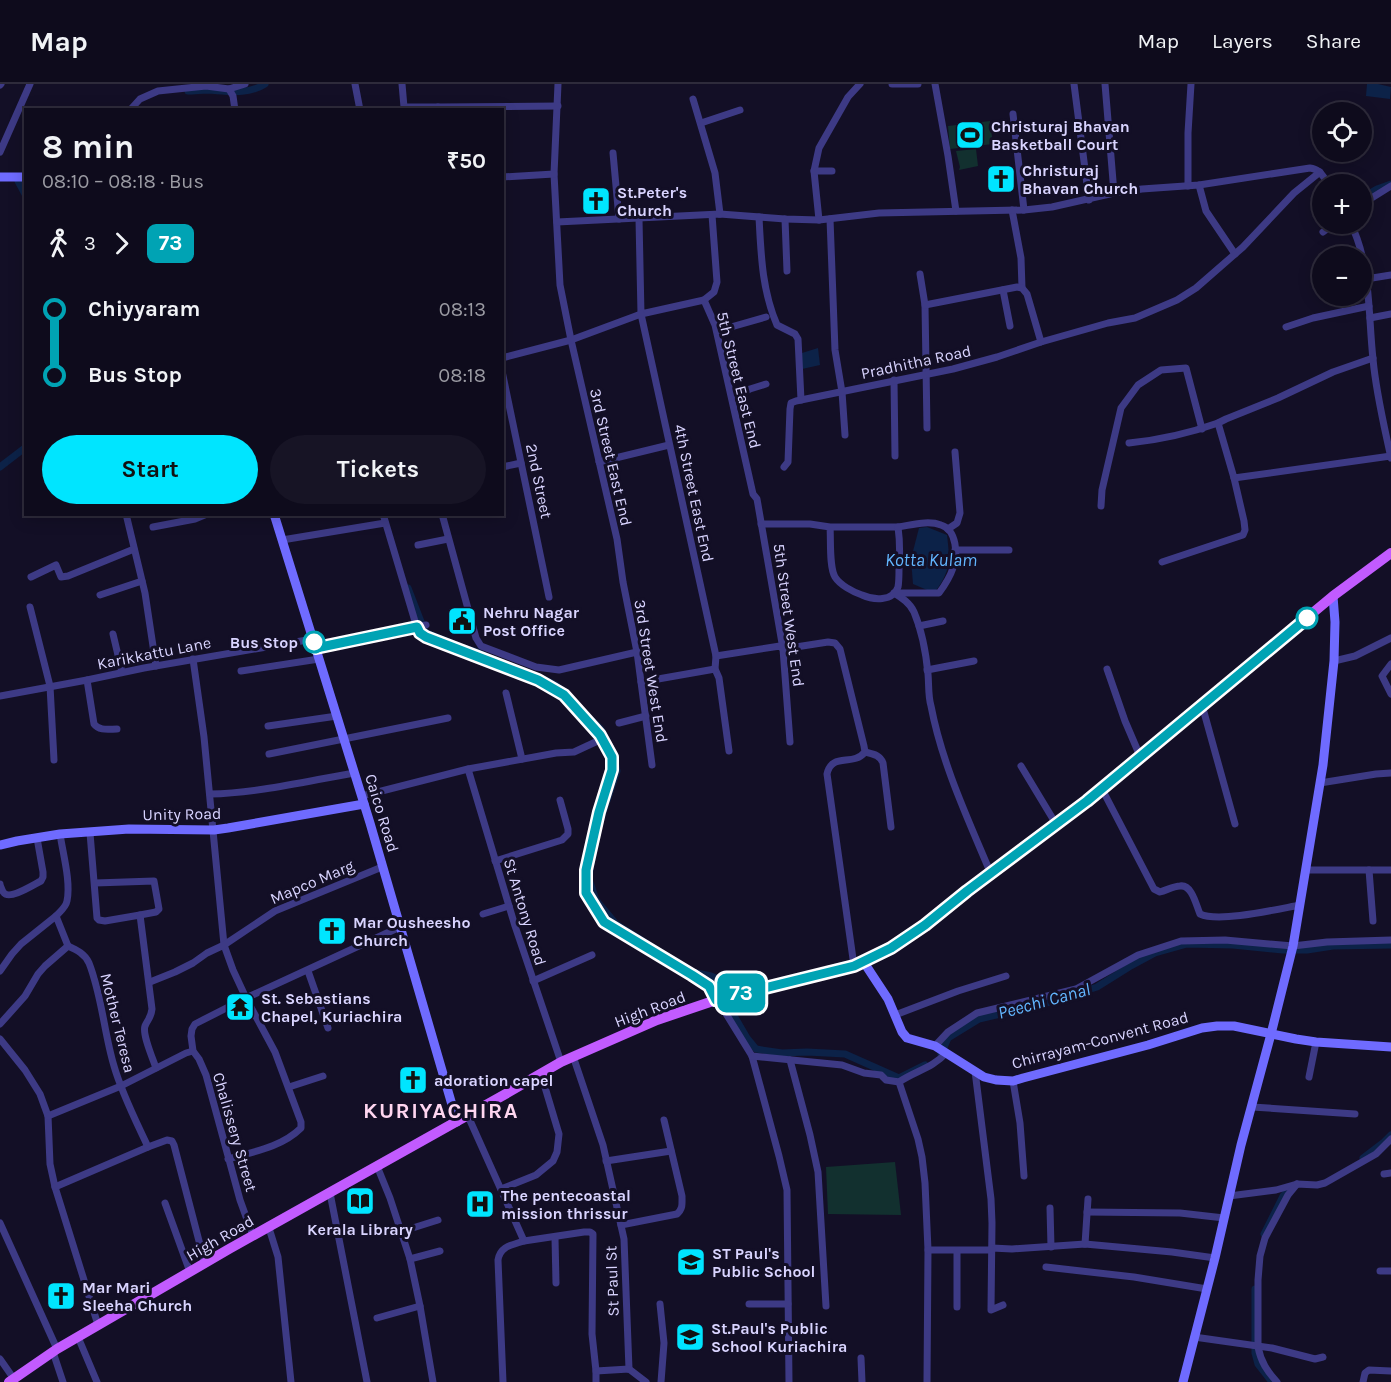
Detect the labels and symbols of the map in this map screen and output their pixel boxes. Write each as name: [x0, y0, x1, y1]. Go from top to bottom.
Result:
place label: Christuraj Bhavan Basketball Court: [991, 117, 1130, 154]
sports icon: Christuraj Bhavan Basketball Court: [954, 119, 986, 151]
place label: Christuraj Bhavan Church: [1022, 161, 1138, 198]
church icon: Christuraj Bhavan Church: [985, 163, 1017, 195]
place label: St.Peter's Church: [617, 183, 687, 220]
church icon: St.Peter's Church: [580, 185, 612, 217]
street label: 5th Street East End: [713, 310, 765, 450]
street label: Pradhitha Road: [859, 341, 973, 383]
street label: 3rd Street East End: [586, 386, 636, 528]
street label: 4th Street East End: [670, 422, 718, 564]
street label: 2nd Street: [522, 442, 556, 520]
street label: 5th Street West End: [770, 542, 808, 688]
water label: Kotta Kulam: [885, 549, 977, 571]
street label: 3rd Street West End: [630, 598, 672, 744]
place label: Nehru Nagar Post Office: [483, 603, 580, 640]
public building icon: Nehru Nagar Post Office: [446, 605, 478, 637]
unlabelled marker: [1296, 607, 1318, 629]
marker: Bus Stop: [303, 631, 325, 653]
street label: Karikkattu Lane: [95, 633, 213, 673]
place label: Bus Stop: [230, 633, 298, 652]
street label: Caico Road: [361, 771, 403, 855]
street label: Unity Road: [142, 804, 222, 824]
street label: Mapco Marg: [267, 856, 357, 908]
street label: St Antony Road: [500, 856, 550, 968]
place label: Mar Ousheesho Church: [353, 913, 470, 950]
church icon: Mar Ousheesho Church: [316, 915, 348, 947]
street label: Mother Teresa: [96, 971, 140, 1075]
line badge: 73: [714, 974, 768, 1012]
water label: Peechi Canal: [995, 978, 1093, 1024]
street label: High Road: [612, 987, 688, 1031]
place label: St. Sebastians Chapel, Kuriachira: [261, 989, 402, 1026]
temple icon: St. Sebastians Chapel, Kuriachira: [224, 991, 256, 1023]
street label: Chirrayam-Convent Road: [1010, 1007, 1190, 1073]
church icon: adoration capel: [397, 1064, 429, 1096]
street label: Chalissery Street: [209, 1070, 261, 1194]
place label: adoration capel: [434, 1071, 553, 1090]
district label: KURIYACHIRA: [363, 1098, 519, 1124]
library icon: Kerala Library: [344, 1185, 376, 1217]
place label: The pentecoastal mission thrissur: [501, 1186, 631, 1223]
hospital icon: The pentecoastal mission thrissur: [464, 1188, 496, 1220]
street label: High Road: [183, 1211, 257, 1265]
place label: Kerala Library: [307, 1220, 413, 1239]
place label: ST Paul's Public School: [712, 1244, 815, 1281]
street label: St Paul St: [601, 1245, 623, 1317]
school or university icon: ST Paul's Public School: [675, 1246, 707, 1278]
place label: Mar Mari Sleeha Church: [82, 1278, 192, 1315]
church icon: Mar Mari Sleeha Church: [45, 1280, 77, 1312]
place label: St.Paul's Public School Kuriachira: [711, 1319, 847, 1356]
school or university icon: St.Paul's Public School Kuriachira: [674, 1321, 706, 1353]

